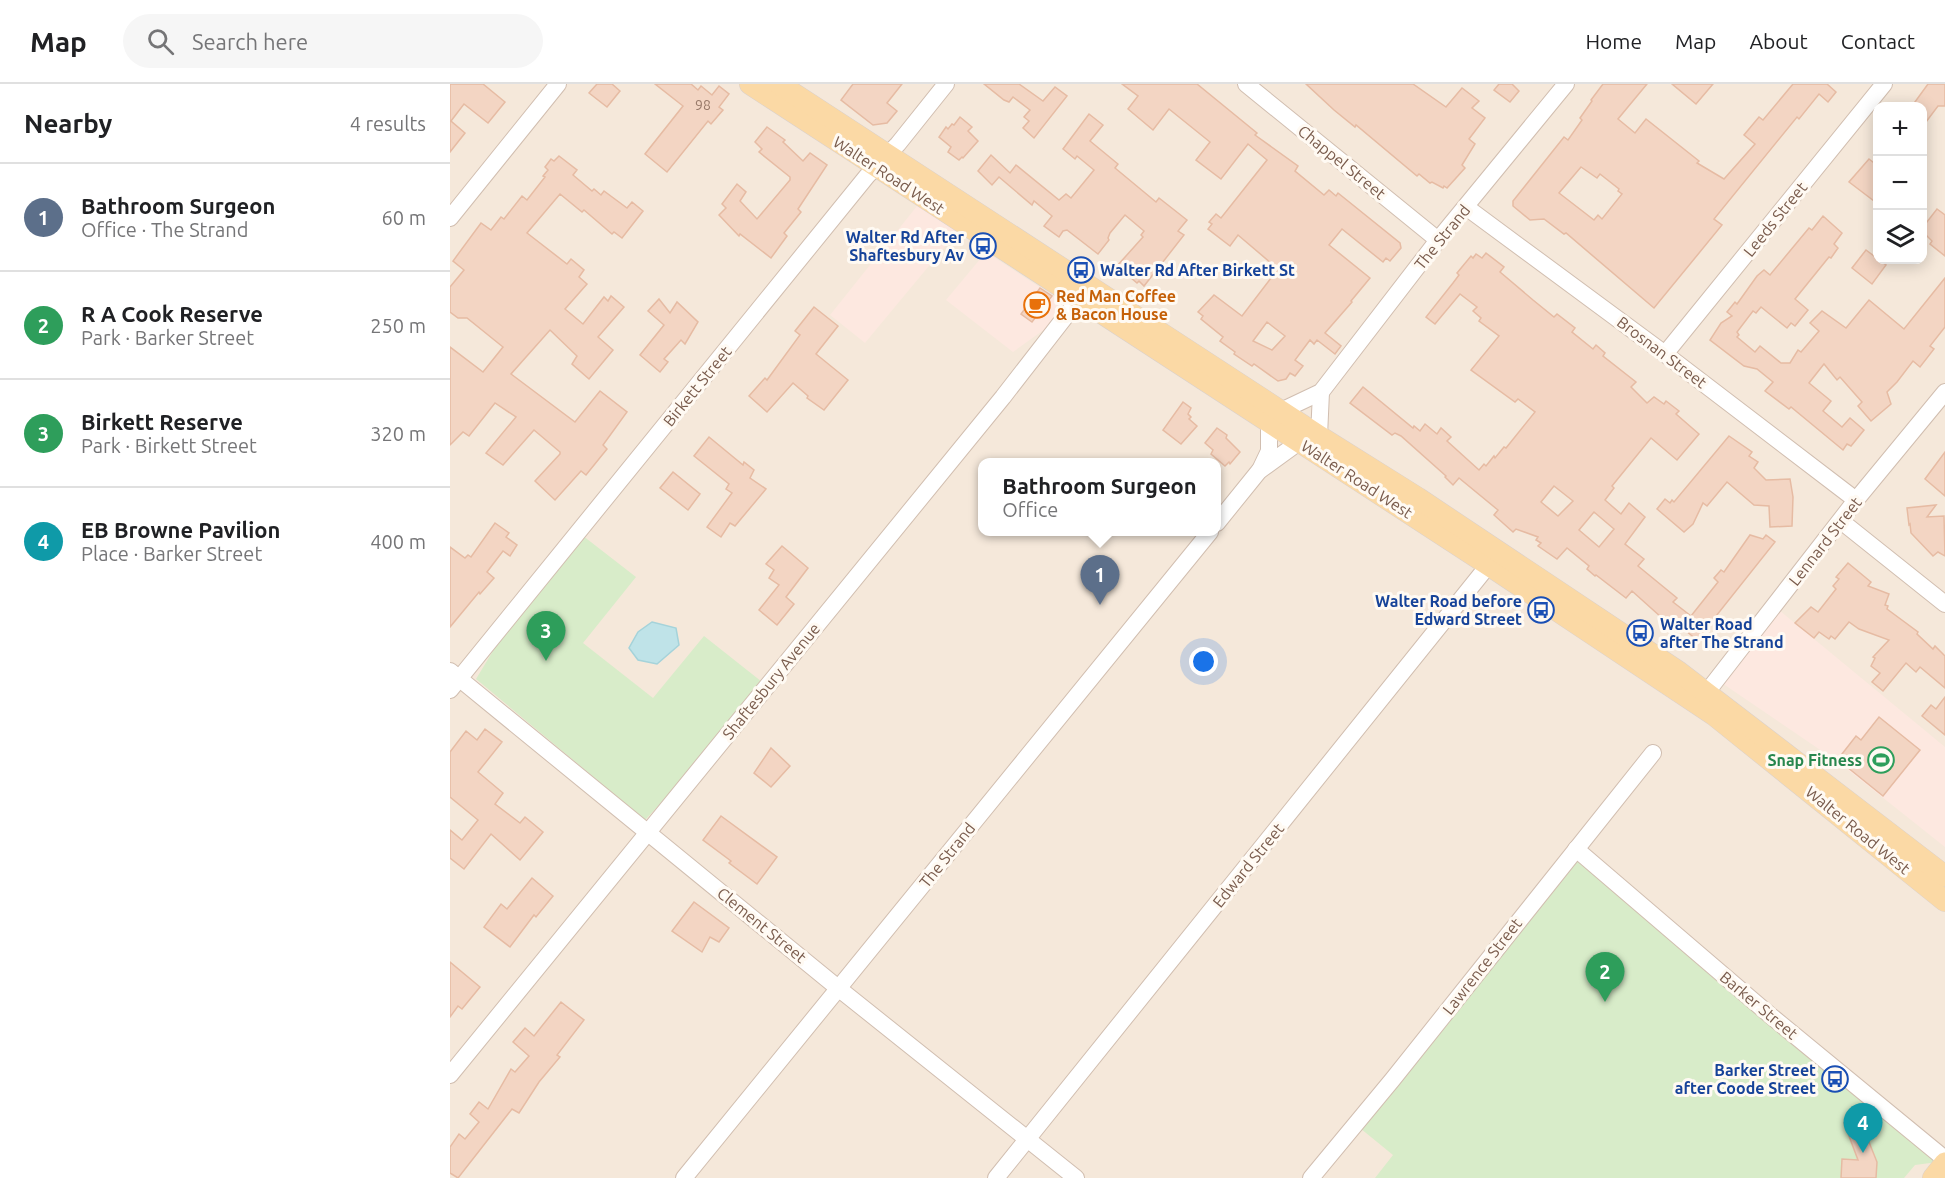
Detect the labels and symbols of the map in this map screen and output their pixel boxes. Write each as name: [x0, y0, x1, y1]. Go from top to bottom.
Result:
house number: 98: [695, 97, 711, 113]
street label: Chappel Street: [1295, 121, 1390, 203]
street label: Walter Road West: [830, 132, 949, 218]
street label: Leeds Street: [1740, 178, 1811, 260]
street label: The Strand: [1410, 201, 1474, 273]
place label: Walter Rd After Shaftesbury Av: [846, 228, 964, 264]
bus stop icon: Walter Rd After Shaftesbury Av: [968, 231, 998, 261]
bus stop icon: Walter Rd After Birkett St: [1066, 255, 1096, 285]
place label: Walter Rd After Birkett St: [1100, 261, 1295, 279]
place label: Red Man Coffee & Bacon House: [1056, 287, 1176, 323]
cafe icon: Red Man Coffee & Bacon House: [1022, 290, 1052, 320]
street label: Brosnan Street: [1614, 313, 1711, 392]
street label: Birkett Street: [659, 342, 735, 430]
street label: Walter Road West: [1298, 436, 1417, 522]
street label: Lennard Street: [1785, 493, 1866, 589]
pin: 1: [1080, 556, 1120, 605]
place label: Walter Road before Edward Street: [1375, 592, 1522, 628]
bus stop icon: Walter Road before Edward Street: [1526, 595, 1556, 625]
pin: 3: [526, 612, 566, 661]
place label: Walter Road after The Strand: [1660, 615, 1784, 651]
bus stop icon: Walter Road after The Strand: [1625, 618, 1655, 648]
street label: Shaftesbury Avenue: [719, 619, 823, 743]
your location: [1189, 647, 1218, 676]
sports icon: Snap Fitness: [1866, 745, 1896, 775]
place label: Snap Fitness: [1767, 751, 1862, 769]
street label: Walter Road West: [1802, 782, 1914, 878]
street label: The Strand: [915, 819, 979, 891]
street label: Edward Street: [1209, 819, 1288, 911]
street label: Clement Street: [714, 884, 811, 967]
street label: Lawrence Street: [1439, 914, 1526, 1018]
pin: 2: [1586, 952, 1624, 1002]
street label: Barker Street: [1717, 967, 1802, 1043]
place label: Barker Street after Coode Street: [1675, 1061, 1816, 1097]
bus stop icon: Barker Street after Coode Street: [1820, 1064, 1850, 1094]
pin: 4: [1844, 1104, 1882, 1153]

